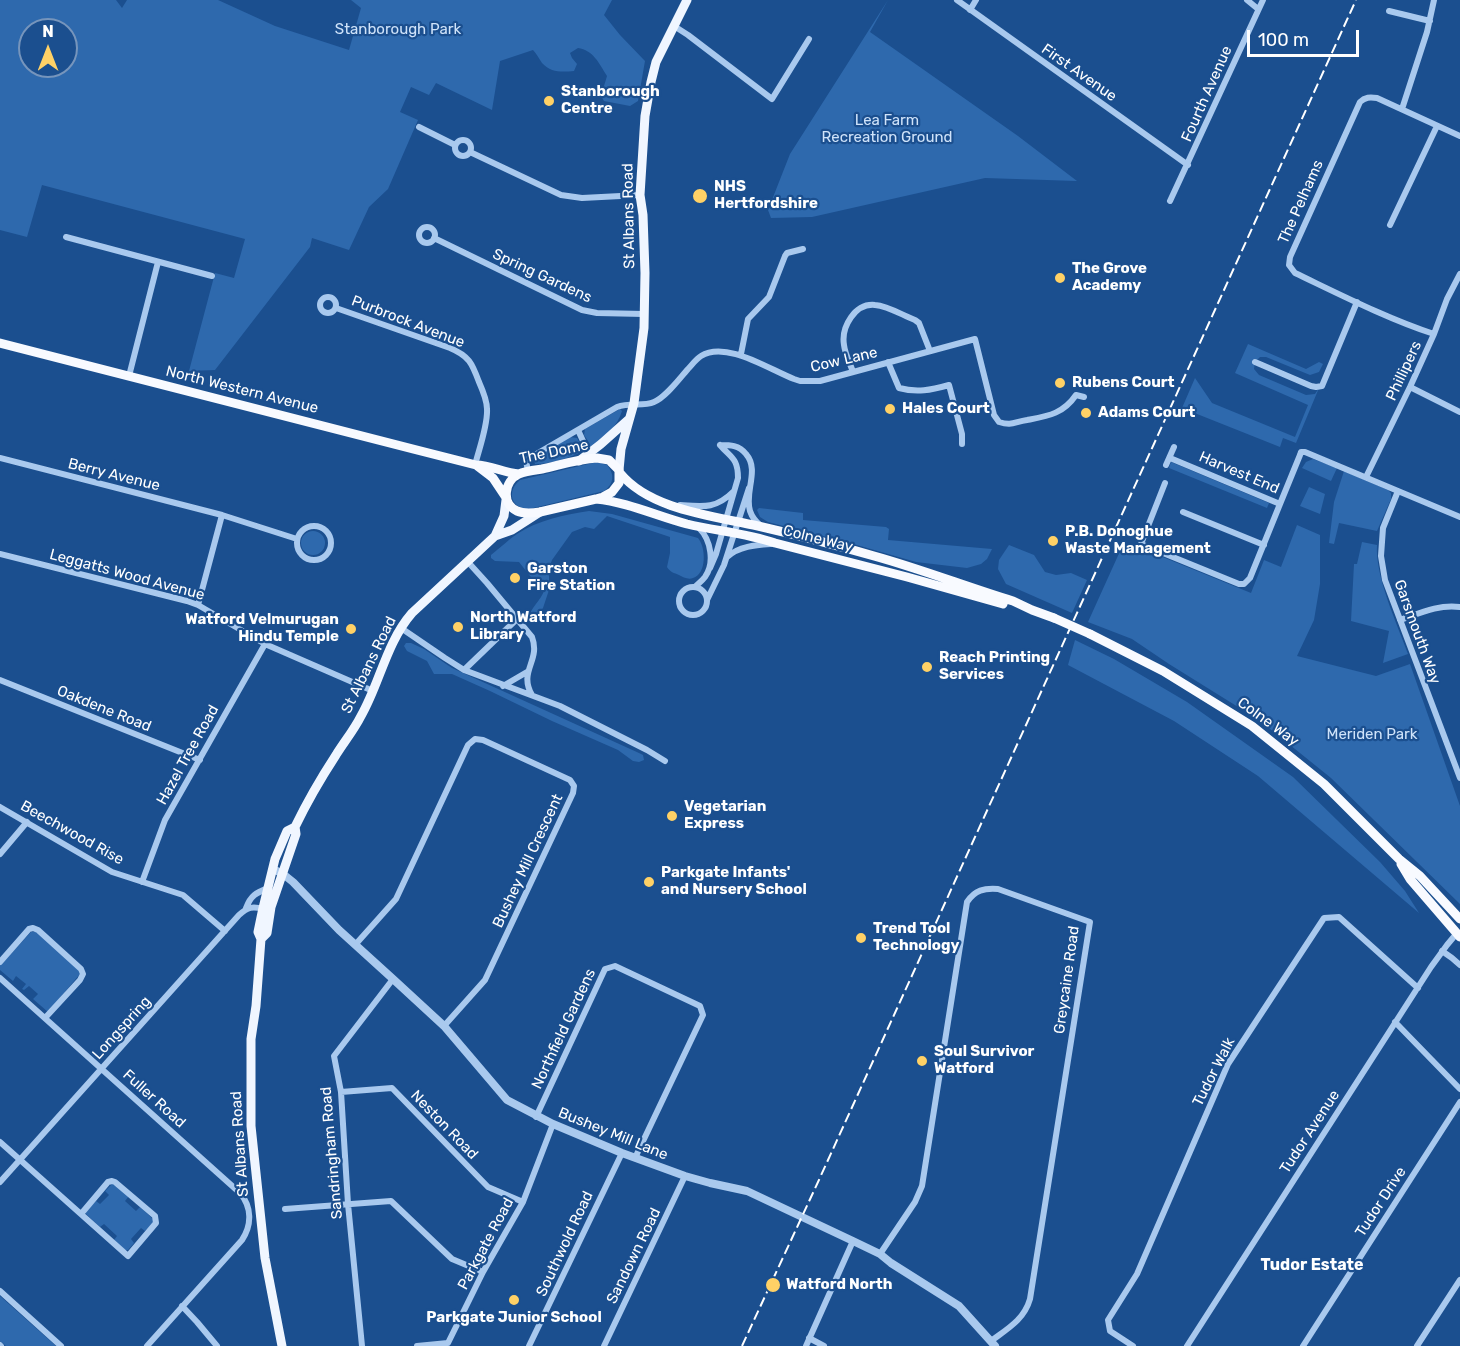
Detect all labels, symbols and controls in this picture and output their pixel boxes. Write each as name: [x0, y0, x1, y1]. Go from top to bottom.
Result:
north arrow: [18, 18, 78, 78]
scale bar: [1250, 18, 1362, 56]
park label: Stanborough Park: [335, 21, 461, 39]
text: N: [42, 22, 54, 41]
text: 100 m: [1258, 29, 1309, 51]
street label: First Avenue: [1038, 40, 1120, 106]
street label: Fourth Avenue: [1178, 43, 1236, 145]
place label: Stanborough Centre: [561, 83, 660, 118]
marker: Stanborough Centre: [542, 94, 556, 108]
park label: Lea Farm Recreation Ground: [822, 112, 952, 147]
street label: The Pelhams: [1275, 157, 1327, 247]
street label: St Albans Road: [619, 163, 639, 269]
place label: NHS Hertfordshire: [714, 178, 818, 213]
marker: NHS Hertfordshire: [691, 187, 709, 205]
street label: Spring Gardens: [490, 245, 594, 307]
place label: The Grove Academy: [1072, 260, 1147, 295]
marker: The Grove Academy: [1053, 271, 1067, 285]
street label: Purbrock Avenue: [349, 292, 467, 352]
street label: Phillipers: [1382, 338, 1426, 404]
street label: Cow Lane: [809, 344, 879, 376]
street label: North Western Avenue: [164, 362, 320, 418]
place label: Rubens Court: [1072, 374, 1175, 392]
marker: Rubens Court: [1053, 376, 1067, 390]
place label: Hales Court: [902, 400, 990, 418]
marker: Hales Court: [883, 402, 897, 416]
place label: Adams Court: [1098, 404, 1195, 422]
marker: Adams Court: [1079, 406, 1093, 420]
street label: The Dome: [518, 436, 590, 468]
street label: Harvest End: [1196, 448, 1282, 498]
street label: Berry Avenue: [66, 455, 162, 495]
street label: Colne Way: [781, 522, 855, 556]
place label: P.B. Donoghue Waste Management: [1065, 523, 1211, 558]
marker: P.B. Donoghue Waste Management: [1046, 534, 1060, 548]
street label: Leggatts Wood Avenue: [47, 546, 207, 604]
place label: Garston Fire Station: [527, 560, 615, 595]
marker: Garston Fire Station: [508, 571, 522, 585]
street label: Garsmouth Way: [1390, 577, 1444, 687]
place label: North Watford Library: [470, 609, 577, 644]
place label: Watford Velmurugan Hindu Temple: [185, 611, 339, 646]
street label: St Albans Road: [338, 614, 400, 716]
marker: North Watford Library: [451, 620, 465, 634]
marker: Watford Velmurugan Hindu Temple: [344, 622, 358, 636]
place label: Reach Printing Services: [939, 649, 1050, 684]
marker: Reach Printing Services: [920, 660, 934, 674]
street label: Oakdene Road: [54, 682, 154, 736]
street label: Colne Way: [1234, 694, 1302, 750]
street label: Hazel Tree Road: [153, 702, 223, 808]
park label: Meriden Park: [1327, 726, 1417, 744]
street label: Bushey Mill Crescent: [489, 791, 567, 931]
street label: Beechwood Rise: [17, 797, 127, 869]
place label: Vegetarian Express: [684, 798, 766, 833]
marker: Vegetarian Express: [665, 809, 679, 823]
place label: Parkgate Infants' and Nursery School: [661, 864, 807, 899]
marker: Parkgate Infants' and Nursery School: [642, 875, 656, 889]
place label: Trend Tool Technology: [873, 920, 959, 955]
street label: Greycaine Road: [1051, 925, 1083, 1035]
marker: Trend Tool Technology: [854, 931, 868, 945]
street label: Northfield Gardens: [528, 966, 600, 1092]
street label: Longspring: [89, 993, 155, 1063]
street label: Tudor Walk: [1189, 1035, 1239, 1109]
place label: Soul Survivor Watford: [934, 1043, 1034, 1078]
marker: Soul Survivor Watford: [915, 1054, 929, 1068]
street label: Fuller Road: [119, 1066, 189, 1132]
street label: Sandringham Road: [317, 1086, 347, 1220]
street label: Neston Road: [407, 1087, 481, 1163]
street label: Tudor Avenue: [1276, 1087, 1344, 1177]
street label: St Albans Road: [227, 1091, 253, 1197]
street label: Bushey Mill Lane: [556, 1104, 670, 1164]
street label: Tudor Drive: [1352, 1164, 1410, 1240]
street label: Southwold Road: [533, 1188, 597, 1300]
street label: Parkgate Road: [454, 1195, 518, 1293]
street label: Sandown Road: [603, 1205, 665, 1307]
district label: Tudor Estate: [1261, 1255, 1363, 1275]
marker: Watford North: [764, 1276, 782, 1294]
place label: Watford North: [786, 1276, 893, 1294]
marker: Parkgate Junior School: [507, 1293, 521, 1307]
place label: Parkgate Junior School: [426, 1309, 602, 1327]

